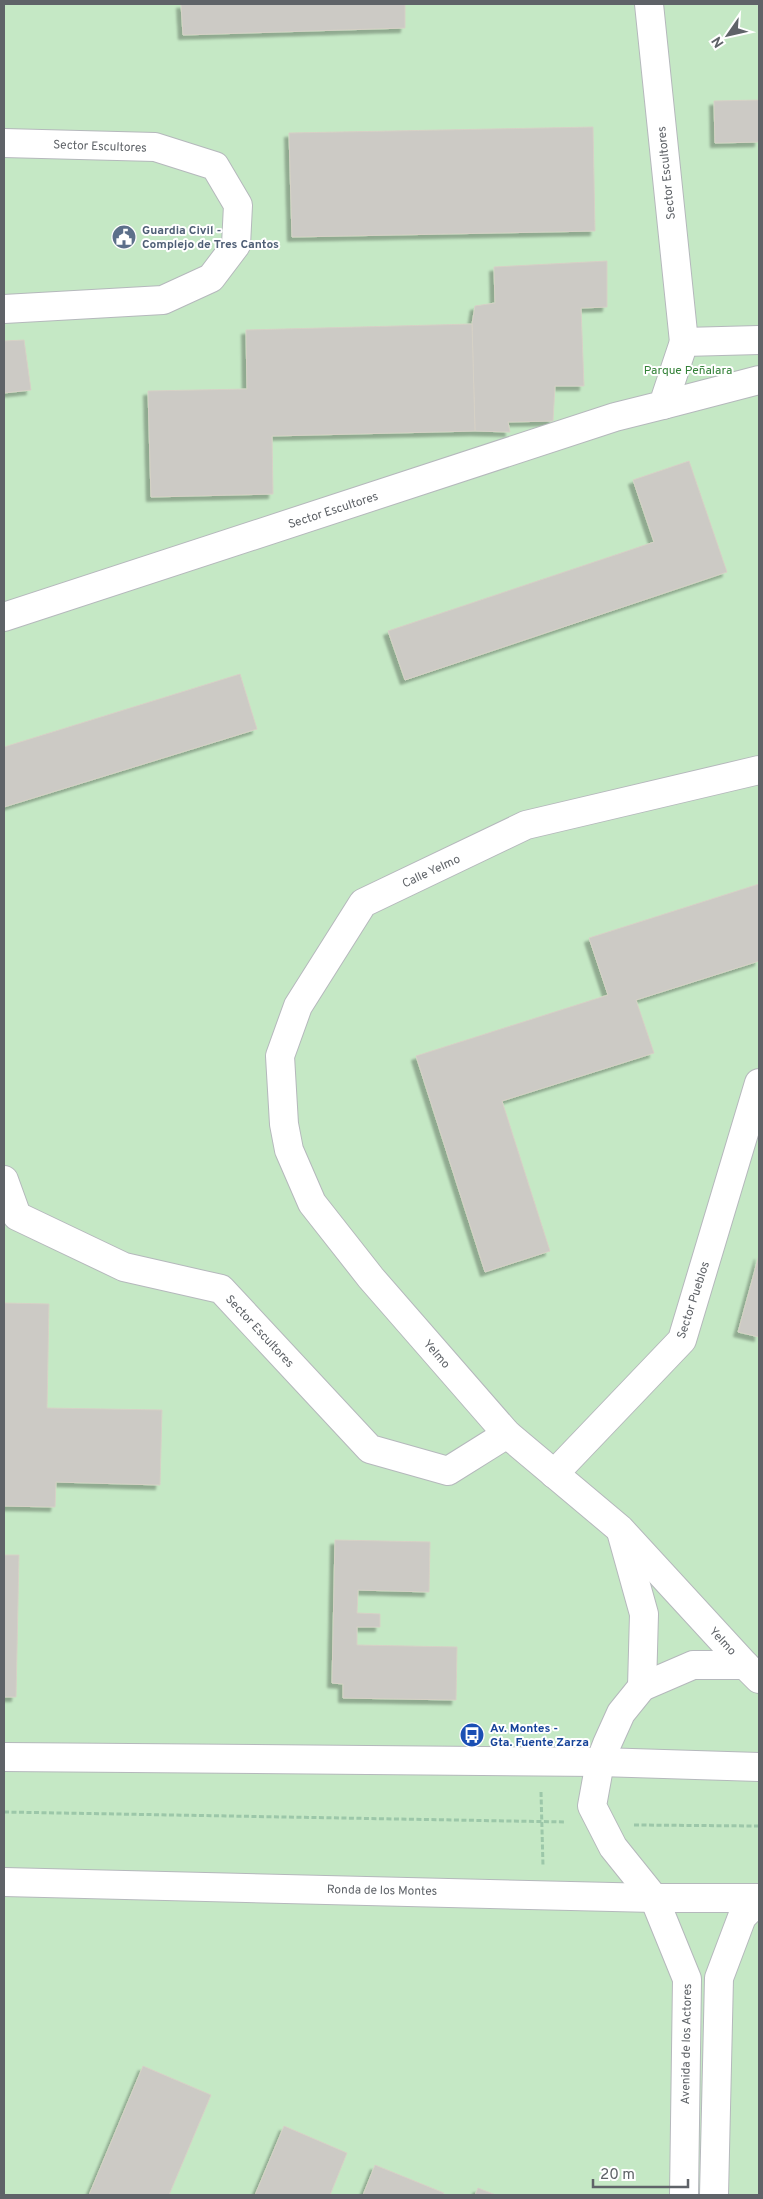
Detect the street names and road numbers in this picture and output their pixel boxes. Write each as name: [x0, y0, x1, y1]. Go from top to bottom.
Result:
street label: Sector Escultores: [654, 125, 680, 220]
street label: Sector Escultores: [53, 137, 147, 157]
street label: Sector Escultores: [286, 489, 380, 533]
street label: Calle Yelmo: [400, 851, 463, 892]
street label: Sector Pueblos: [674, 1259, 714, 1341]
street label: Sector Escultores: [221, 1292, 297, 1371]
street label: Yelmo: [419, 1337, 453, 1373]
street label: Yelmo: [705, 1624, 740, 1659]
street label: Ronda de los Montes: [327, 1882, 437, 1900]
street label: Avenida de los Actores: [678, 1983, 696, 2105]

